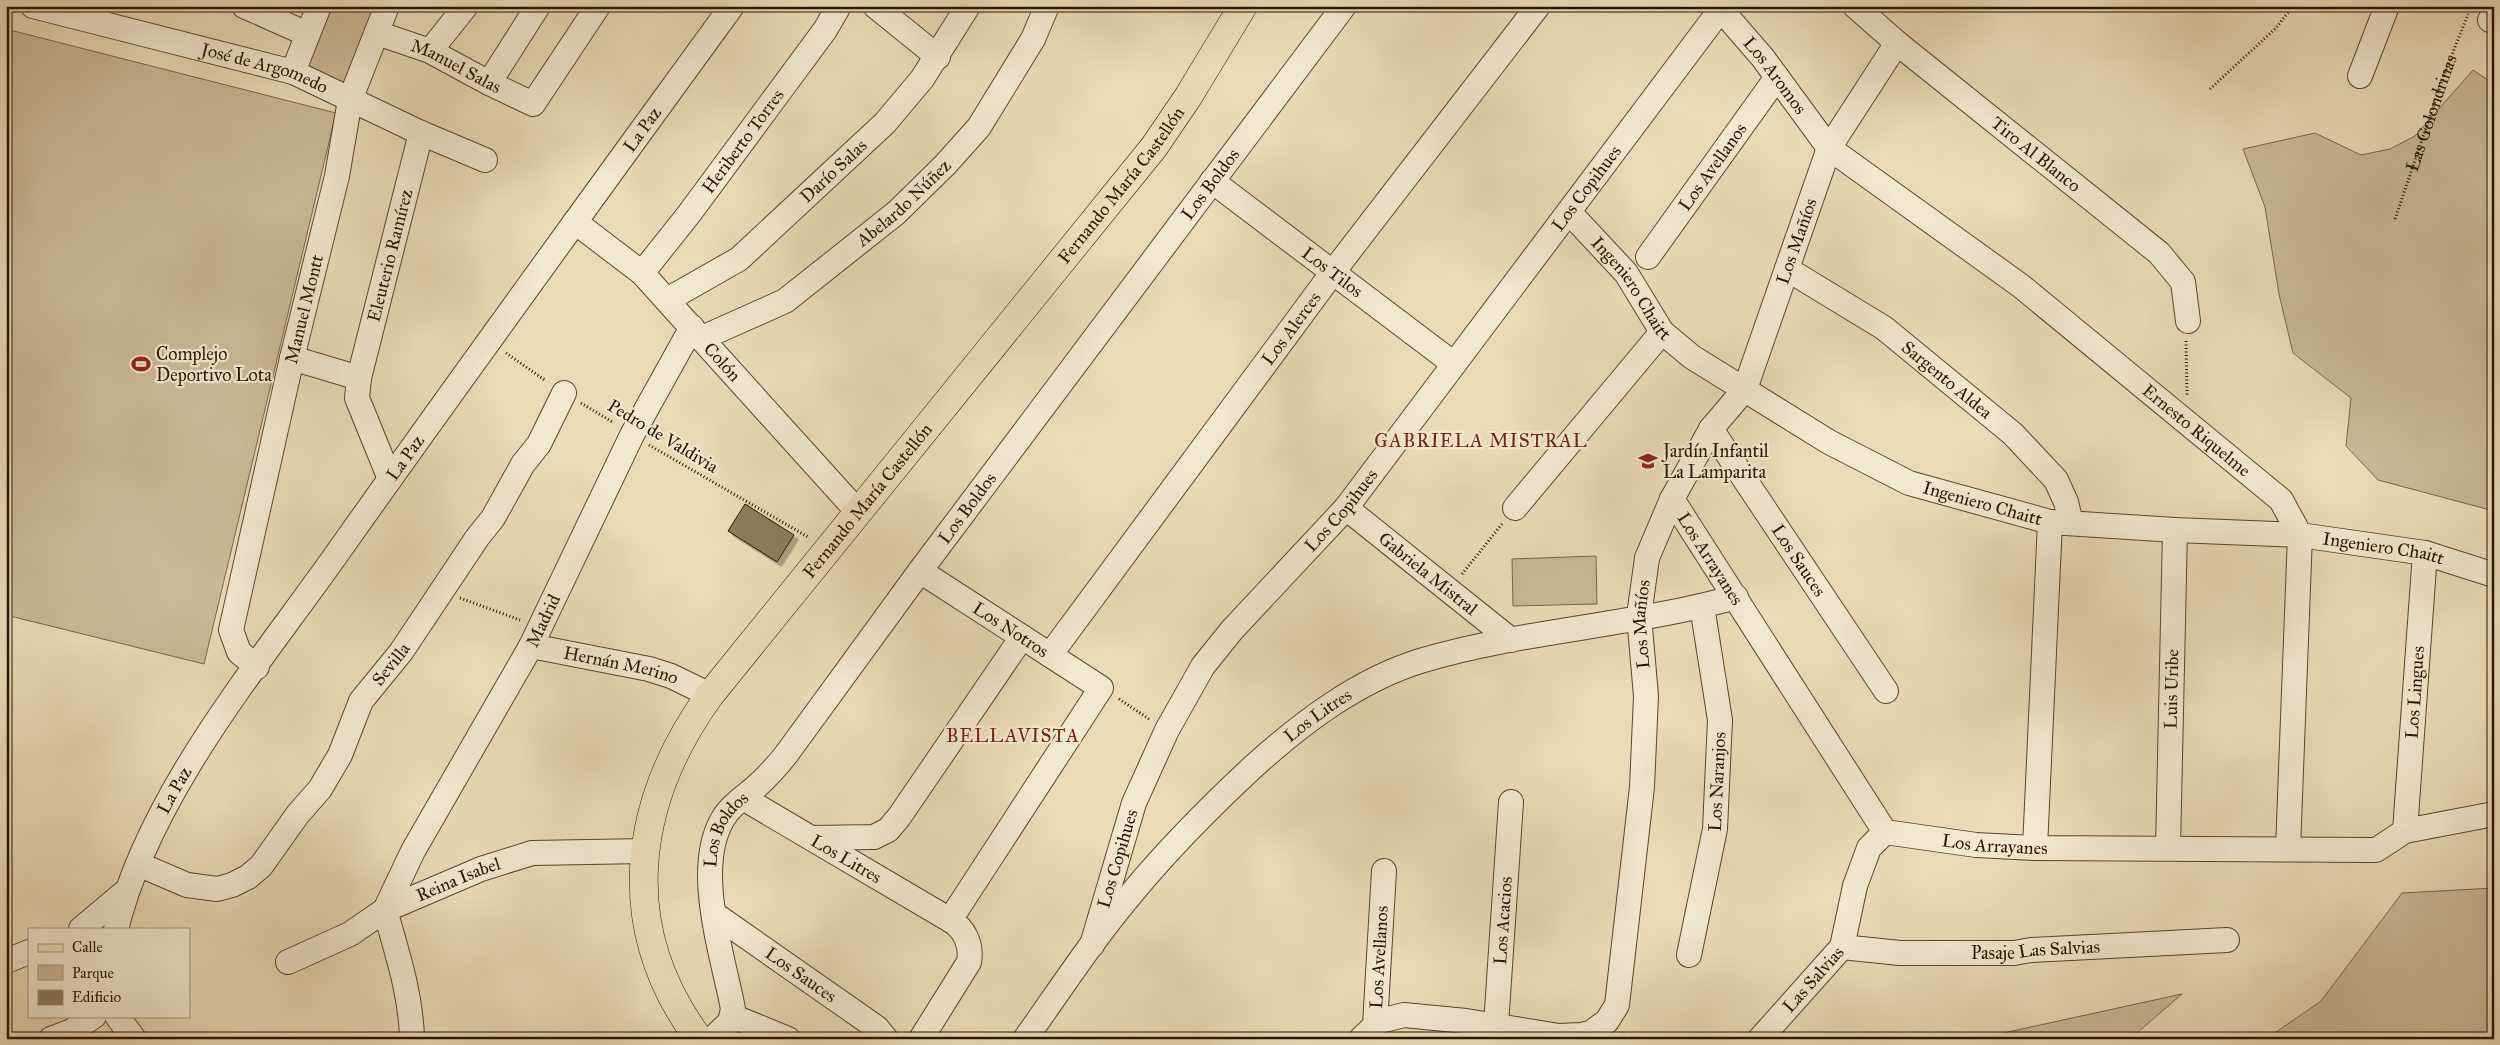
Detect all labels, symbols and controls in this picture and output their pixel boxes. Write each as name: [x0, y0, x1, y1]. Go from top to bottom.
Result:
street label: Los Aromos: [1739, 32, 1812, 119]
street label: Manuel Salas: [408, 34, 505, 98]
street label: José de Argomedo: [197, 38, 332, 98]
street label: Las Golondrinas: [2401, 51, 2462, 174]
street label: Heriberto Torres: [697, 85, 789, 198]
street label: La Paz: [618, 102, 666, 156]
street label: Fernando María Castellón: [1053, 102, 1189, 268]
street label: Tiro Al Blanco: [1987, 112, 2085, 197]
street label: Los Avellanos: [1674, 118, 1752, 215]
street label: Darío Salas: [795, 134, 872, 208]
street label: Los Copihues: [1547, 141, 1626, 235]
street label: Los Boldos: [1176, 144, 1244, 224]
street label: Abelardo Núñez: [851, 154, 955, 252]
street label: Eleuterio Ramírez: [363, 187, 417, 324]
street label: Los Mañíos: [1771, 195, 1822, 287]
street label: Ingeniero Chaitt: [1587, 232, 1676, 346]
street label: Los Tilos: [1298, 242, 1367, 302]
street label: Manuel Montt: [280, 252, 328, 366]
street label: Los Alerces: [1257, 287, 1326, 370]
street label: Sargento Aldea: [1897, 336, 1997, 424]
street label: Colón: [699, 338, 746, 386]
place label: Complejo Deportivo Lota: [156, 343, 272, 386]
sports icon: Complejo Deportivo Lota: [130, 353, 152, 375]
street label: Ernesto Riquelme: [2138, 379, 2255, 481]
street label: Pedro de Valdivia: [604, 394, 723, 478]
street label: Fernando María Castellón: [798, 419, 937, 583]
district label: GABRIELA MISTRAL: [1374, 429, 1588, 452]
street label: La Paz: [381, 431, 429, 485]
place label: Jardín Infantil La Lamparita: [1661, 440, 1769, 483]
school or university icon: Jardín Infantil La Lamparita: [1637, 450, 1659, 472]
street label: Los Copihues: [1300, 464, 1383, 556]
street label: Los Boldos: [933, 468, 1001, 548]
street label: Ingeniero Chaitt: [1920, 476, 2045, 530]
street label: Los Arrayanes: [1672, 508, 1748, 609]
street label: Los Sauces: [1767, 520, 1831, 601]
street label: Gabriela Mistral: [1374, 527, 1482, 620]
street label: Ingeniero Chaitt: [2321, 527, 2448, 570]
street label: Los Mañíos: [1628, 578, 1655, 670]
street label: Madrid: [521, 591, 565, 651]
street label: Los Notros: [969, 597, 1053, 662]
street label: Sevilla: [367, 638, 415, 690]
street label: Hernán Merino: [562, 642, 682, 689]
street label: Los Lingues: [2401, 645, 2429, 740]
street label: Luis Uribe: [2160, 649, 2183, 729]
street label: Los Litres: [1279, 684, 1356, 747]
district label: BELLAVISTA: [946, 724, 1080, 747]
street label: Los Naranjos: [1704, 731, 1730, 832]
street label: La Paz: [152, 763, 196, 818]
street label: Los Boldos: [699, 786, 753, 868]
street label: Los Copihues: [1093, 807, 1143, 911]
street label: Los Arrayanes: [1941, 829, 2048, 859]
street label: Los Litres: [807, 830, 886, 888]
street label: Reina Isabel: [413, 853, 503, 906]
street label: Los Acacios: [1489, 876, 1517, 965]
street label: Los Avellanos: [1365, 905, 1393, 1009]
legend: [28, 928, 190, 1018]
street label: Pasaje Las Salvias: [1971, 935, 2101, 964]
text: Calle: [72, 938, 103, 956]
street label: Las Salvias: [1778, 941, 1849, 1017]
street label: Los Sauces: [761, 942, 841, 1007]
text: Parque: [72, 964, 114, 983]
text: Edificio: [72, 988, 121, 1006]

